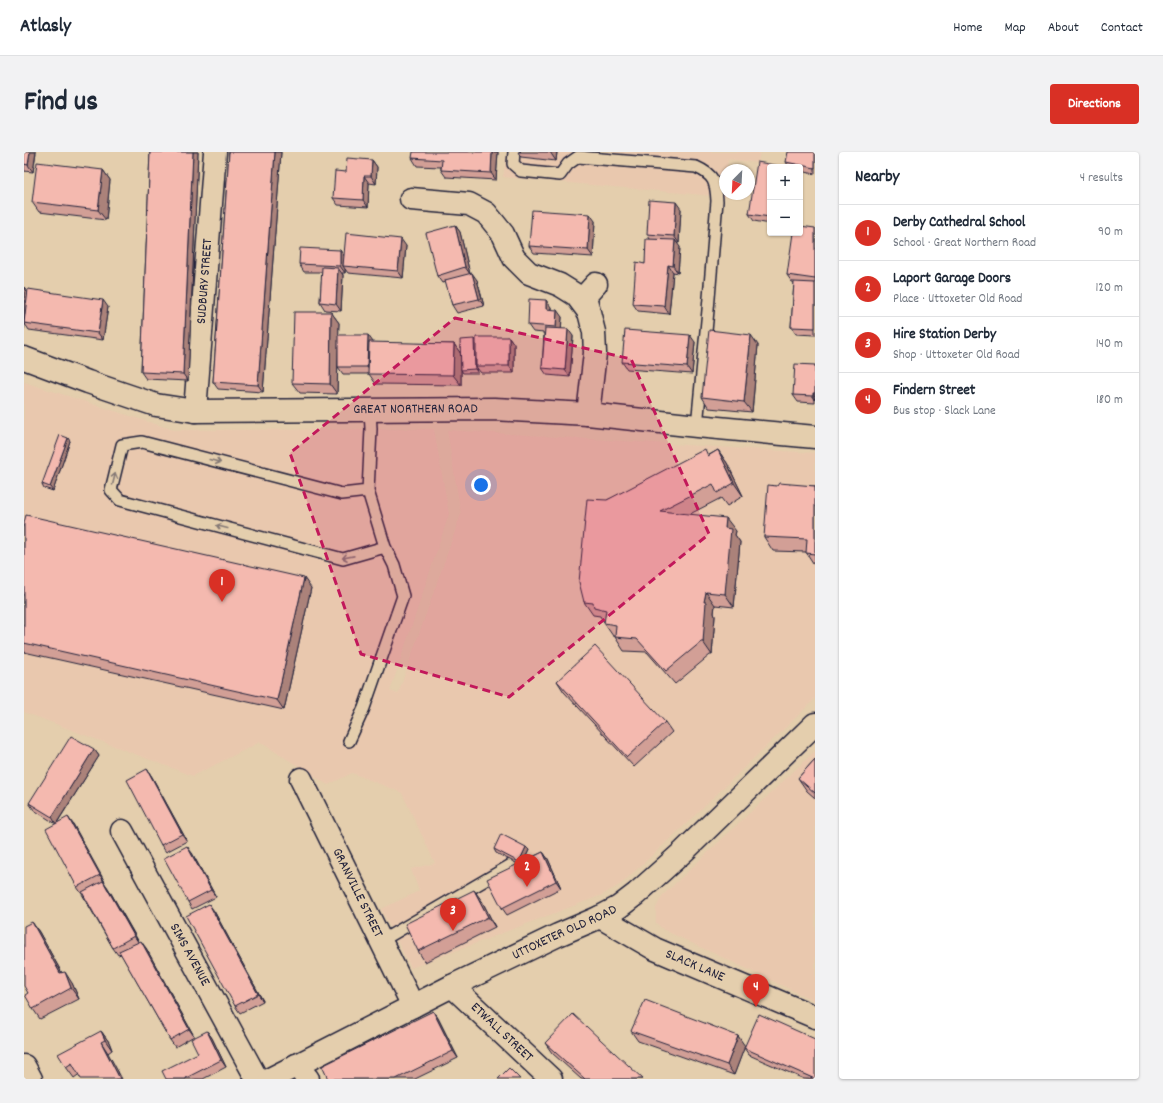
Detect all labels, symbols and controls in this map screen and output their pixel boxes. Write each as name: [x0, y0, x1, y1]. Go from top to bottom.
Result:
text: Atlasly: [20, 14, 71, 41]
text: Home: [953, 18, 982, 38]
text: Map: [1004, 18, 1026, 38]
text: About: [1048, 18, 1079, 38]
text: Contact: [1101, 18, 1143, 38]
text: Find us: [24, 84, 98, 124]
button: Directions: [1050, 84, 1139, 124]
north arrow: [719, 164, 755, 200]
map controls: [767, 164, 803, 236]
button: +: [767, 164, 803, 200]
text: Nearby: [855, 166, 899, 190]
text: 4 results: [1080, 169, 1123, 188]
button: −: [767, 200, 803, 236]
text: Derby Cathedral School: [893, 212, 1025, 234]
text: 1: [867, 223, 869, 242]
text: 90 m: [1098, 223, 1123, 242]
text: School · Great Northern Road: [893, 234, 1036, 253]
street label: SUDBURY STREET: [192, 238, 218, 325]
text: Laport Garage Doors: [893, 268, 1011, 290]
text: 2: [865, 279, 871, 298]
text: 120 m: [1095, 279, 1123, 298]
text: Place · Uttoxeter Old Road: [893, 290, 1022, 309]
text: Hire Station Derby: [893, 324, 996, 346]
text: 3: [865, 335, 871, 354]
text: 140 m: [1096, 335, 1123, 354]
text: Shop · Uttoxeter Old Road: [893, 346, 1020, 365]
text: Findern Street: [893, 380, 975, 402]
text: 4: [865, 391, 871, 410]
text: 180 m: [1096, 391, 1123, 410]
street label: GREAT NORTHERN ROAD: [353, 399, 478, 420]
text: Bus stop · Slack Lane: [893, 402, 996, 421]
one-way arrow: [208, 458, 221, 466]
one-way arrow: [110, 473, 118, 486]
your location: [471, 475, 491, 495]
one-way arrow: [216, 523, 229, 530]
one-way arrow: [341, 553, 354, 561]
pin: 1: [209, 569, 235, 602]
street label: GRANVILLE STREET: [327, 845, 388, 941]
pin: 2: [514, 854, 540, 887]
pin: 3: [440, 898, 466, 931]
street label: UTTOXETER OLD ROAD: [509, 900, 621, 966]
street label: SIMS AVENUE: [164, 920, 215, 990]
street label: SLACK LANE: [662, 944, 728, 988]
pin: 4: [743, 974, 769, 1007]
street label: ETWALL STREET: [466, 998, 538, 1067]

